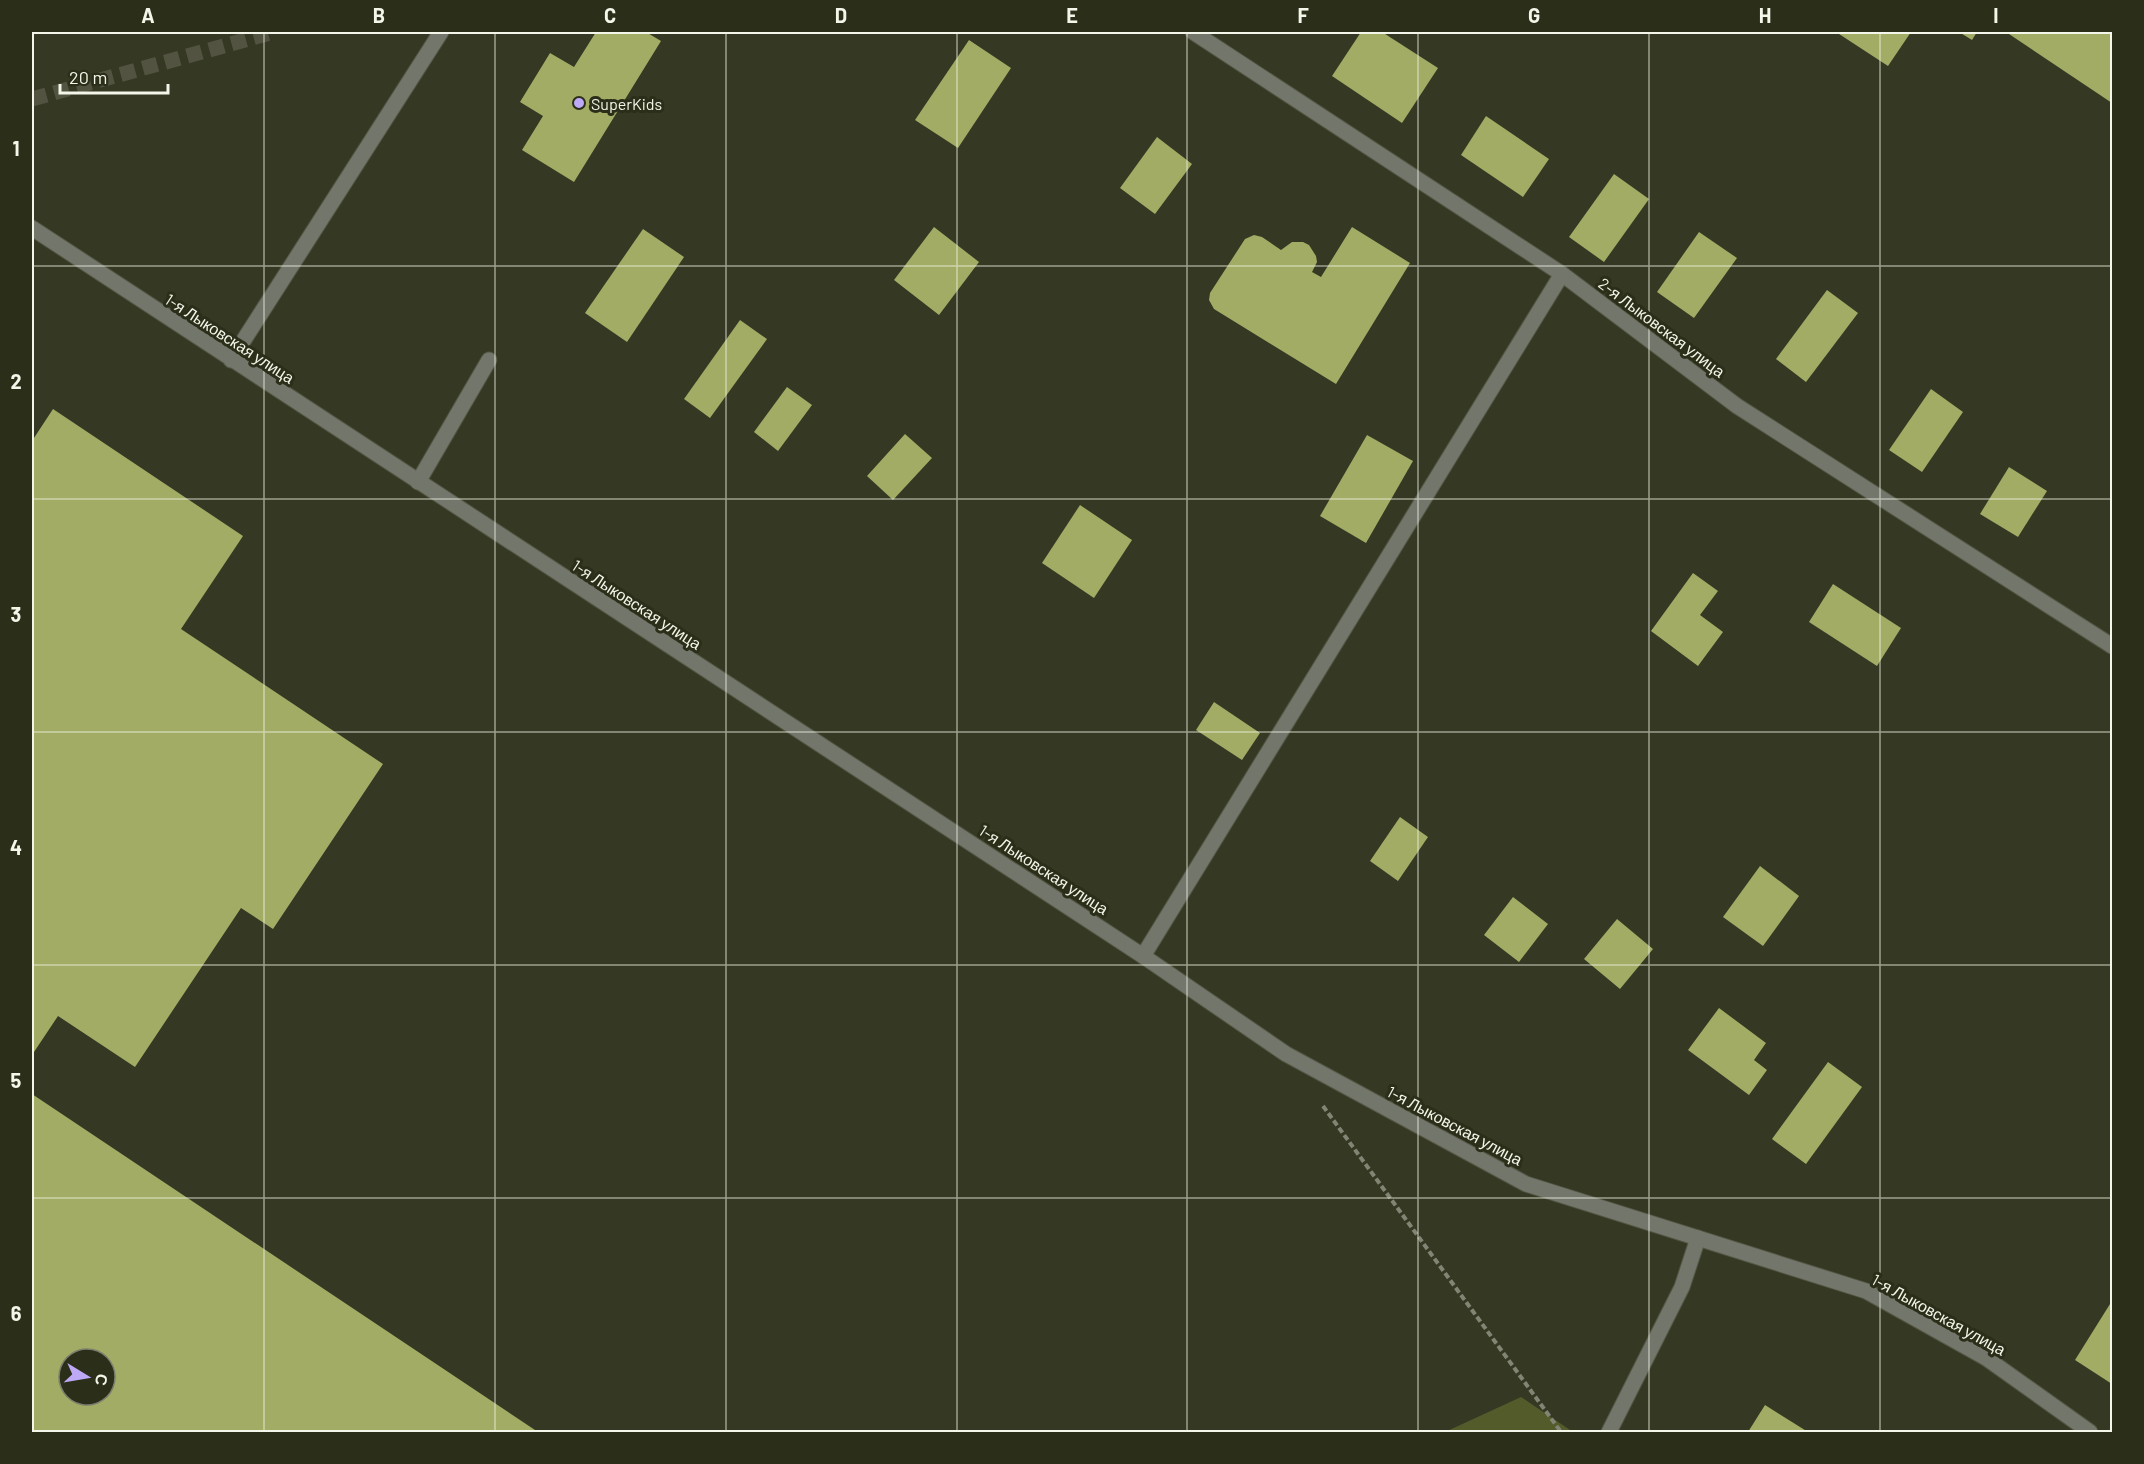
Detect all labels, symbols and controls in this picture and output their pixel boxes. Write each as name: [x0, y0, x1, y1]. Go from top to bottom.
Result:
text: A: [141, 3, 155, 27]
text: B: [373, 3, 385, 27]
text: C: [604, 3, 616, 27]
text: D: [835, 3, 847, 27]
text: E: [1066, 3, 1078, 27]
text: F: [1297, 3, 1309, 27]
text: G: [1528, 3, 1540, 27]
text: H: [1759, 3, 1771, 27]
text: I: [1993, 3, 1999, 27]
scale bar: [60, 57, 168, 95]
text: 20 m: [69, 66, 107, 88]
place label: SuperKids: [591, 94, 662, 113]
marker: SuperKids: [572, 96, 586, 110]
text: 1: [12, 136, 20, 160]
street label: 2-я Лыковская улица: [1595, 273, 1729, 381]
street label: 1-я Лыковская улица: [162, 289, 298, 387]
text: 2: [10, 369, 22, 393]
street label: 1-я Лыковская улица: [569, 555, 705, 653]
text: 3: [11, 602, 21, 626]
street label: 1-я Лыковская улица: [976, 820, 1112, 918]
text: 4: [10, 835, 22, 859]
text: 5: [11, 1068, 22, 1092]
street label: 1-я Лыковская улица: [1384, 1081, 1526, 1169]
street label: 1-я Лыковская улица: [1869, 1269, 2009, 1359]
text: 6: [11, 1301, 22, 1325]
north arrow: [57, 1347, 117, 1407]
text: С: [92, 1372, 113, 1388]

